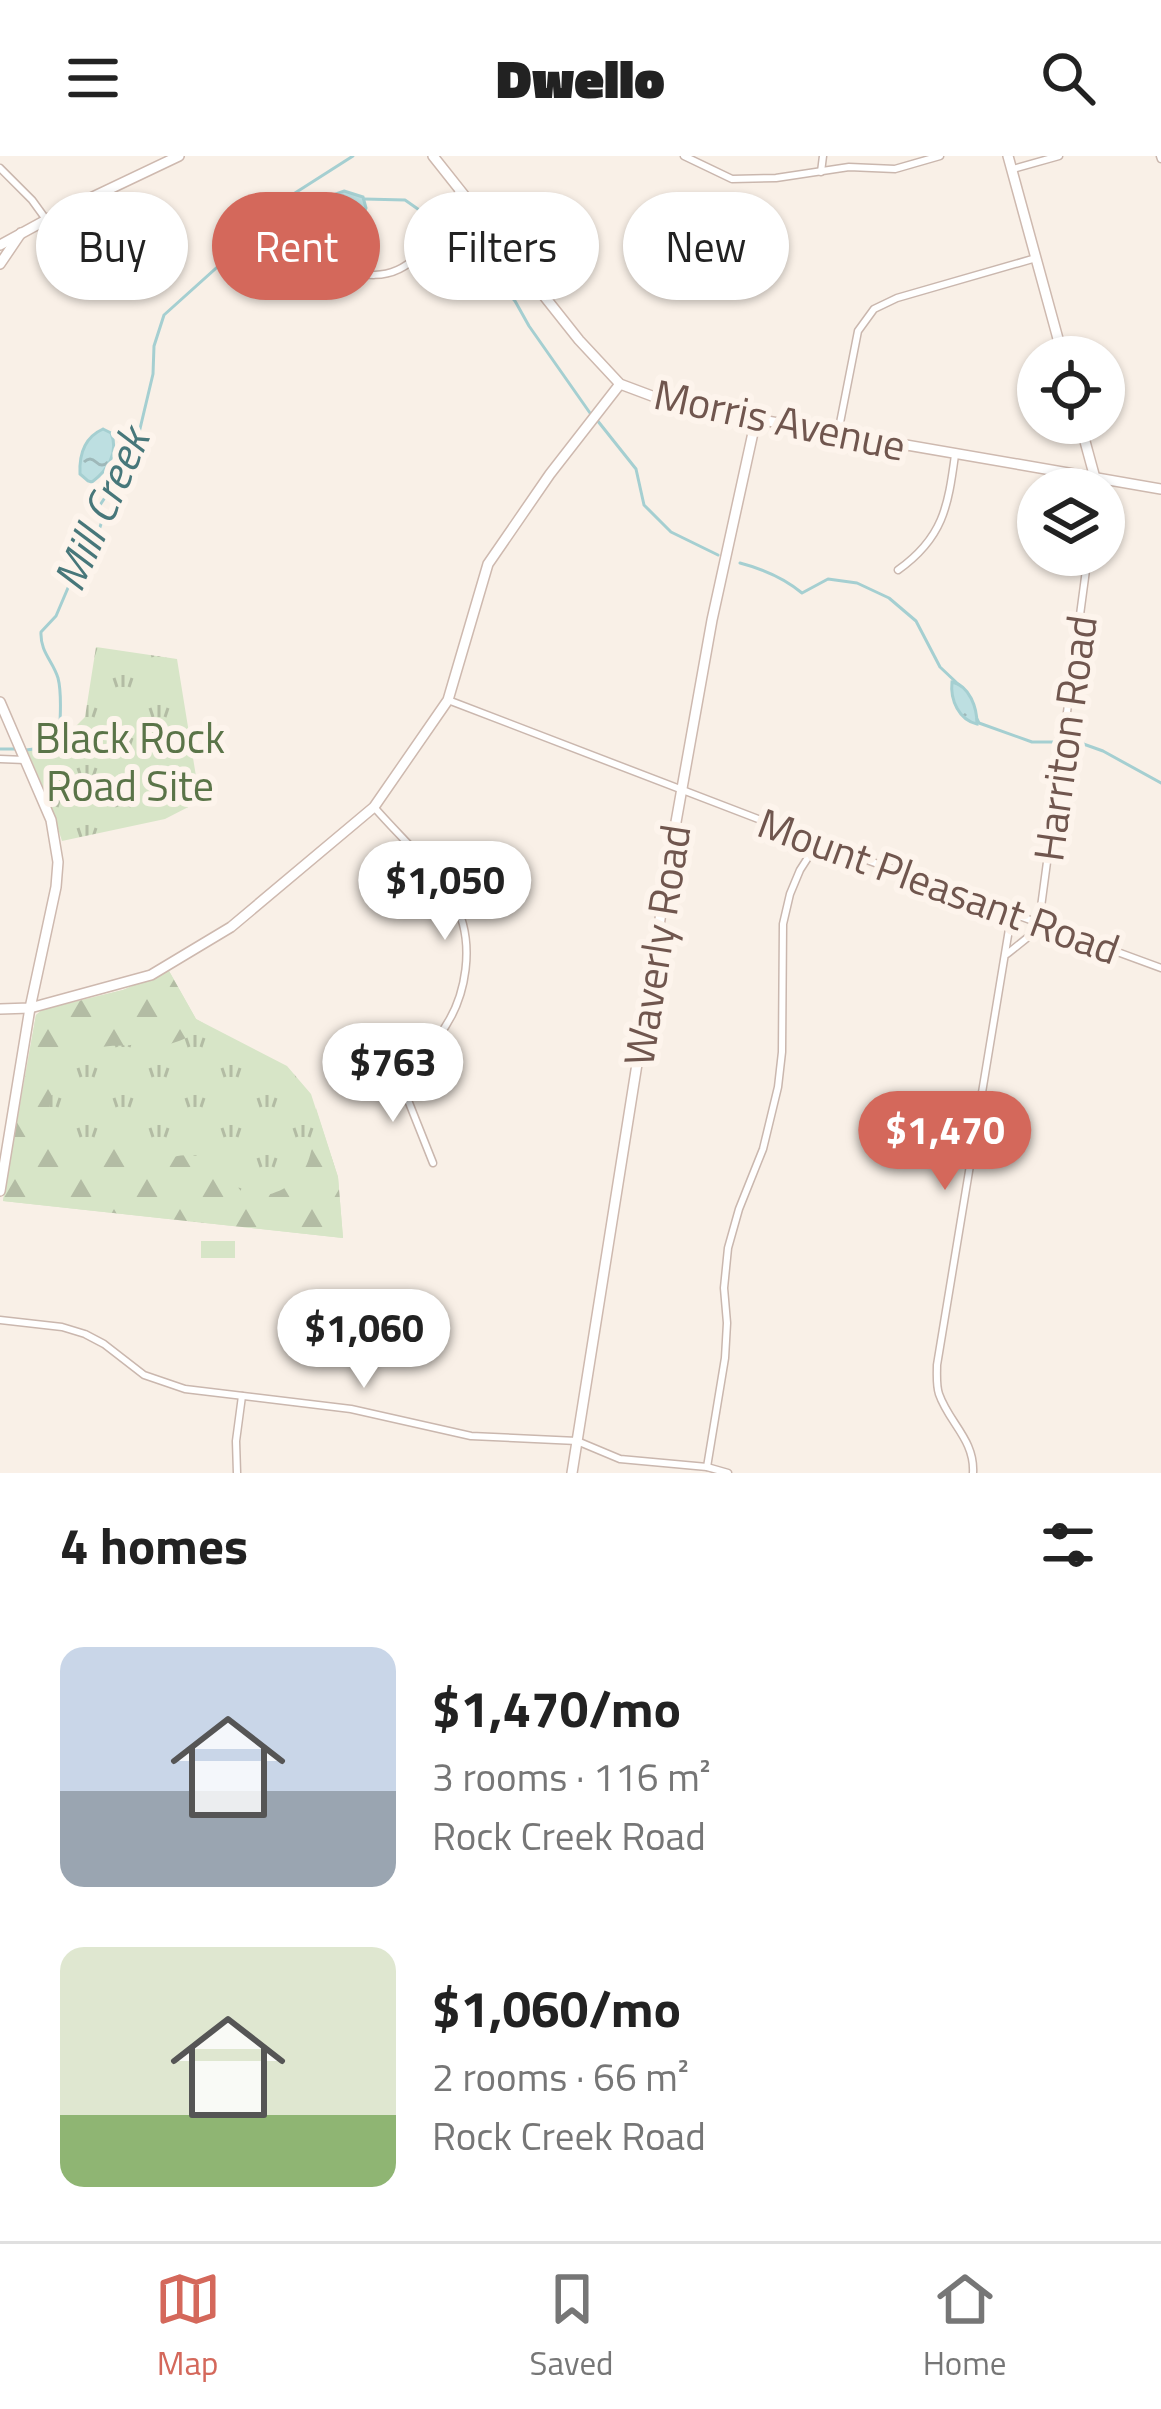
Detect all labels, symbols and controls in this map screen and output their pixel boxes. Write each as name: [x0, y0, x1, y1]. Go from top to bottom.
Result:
text: Dwello: [496, 37, 665, 119]
icon: menu: [60, 45, 126, 111]
icon: search: [1035, 45, 1101, 111]
chip: Buy: [36, 192, 188, 300]
chip: Rent: [212, 192, 380, 300]
chip: Filters: [404, 192, 599, 300]
chip: New: [623, 192, 789, 300]
map controls: [1017, 336, 1125, 576]
button: locate: [1017, 336, 1125, 444]
street label: Morris Avenue: [648, 361, 912, 477]
water label: Mill Creek: [34, 412, 168, 601]
button: layers: [1017, 468, 1125, 576]
street label: Harriton Road: [1015, 611, 1113, 865]
park label: Black Rock Road Site: [35, 705, 225, 817]
street label: Mount Pleasant Road: [749, 790, 1129, 980]
street label: Waverly Road: [605, 820, 707, 1070]
pin: $1,050: [347, 841, 543, 943]
text: $1,050: [385, 850, 505, 909]
pin: $763: [322, 1023, 464, 1125]
text: $763: [349, 1032, 437, 1091]
pin: $1,470: [847, 1091, 1043, 1193]
text: $1,470: [885, 1100, 1005, 1159]
pin: $1,060: [266, 1289, 462, 1391]
text: $1,060: [304, 1298, 424, 1357]
text: 4 homes: [60, 1506, 248, 1584]
icon: filters: [1035, 1512, 1101, 1578]
text: $1,470/mo: [432, 1669, 681, 1747]
icon: home: [156, 1695, 300, 1839]
text: 3 rooms · 116 m²: [432, 1747, 711, 1806]
text: Rock Creek Road: [432, 1806, 706, 1865]
text: $1,060/mo: [432, 1969, 681, 2047]
icon: home: [156, 1995, 300, 2139]
text: 2 rooms · 66 m²: [432, 2047, 689, 2106]
text: Rock Creek Road: [432, 2106, 706, 2165]
tab: Map: [155, 2266, 221, 2388]
tab: Saved: [530, 2266, 614, 2388]
tab: Home: [923, 2266, 1006, 2388]

